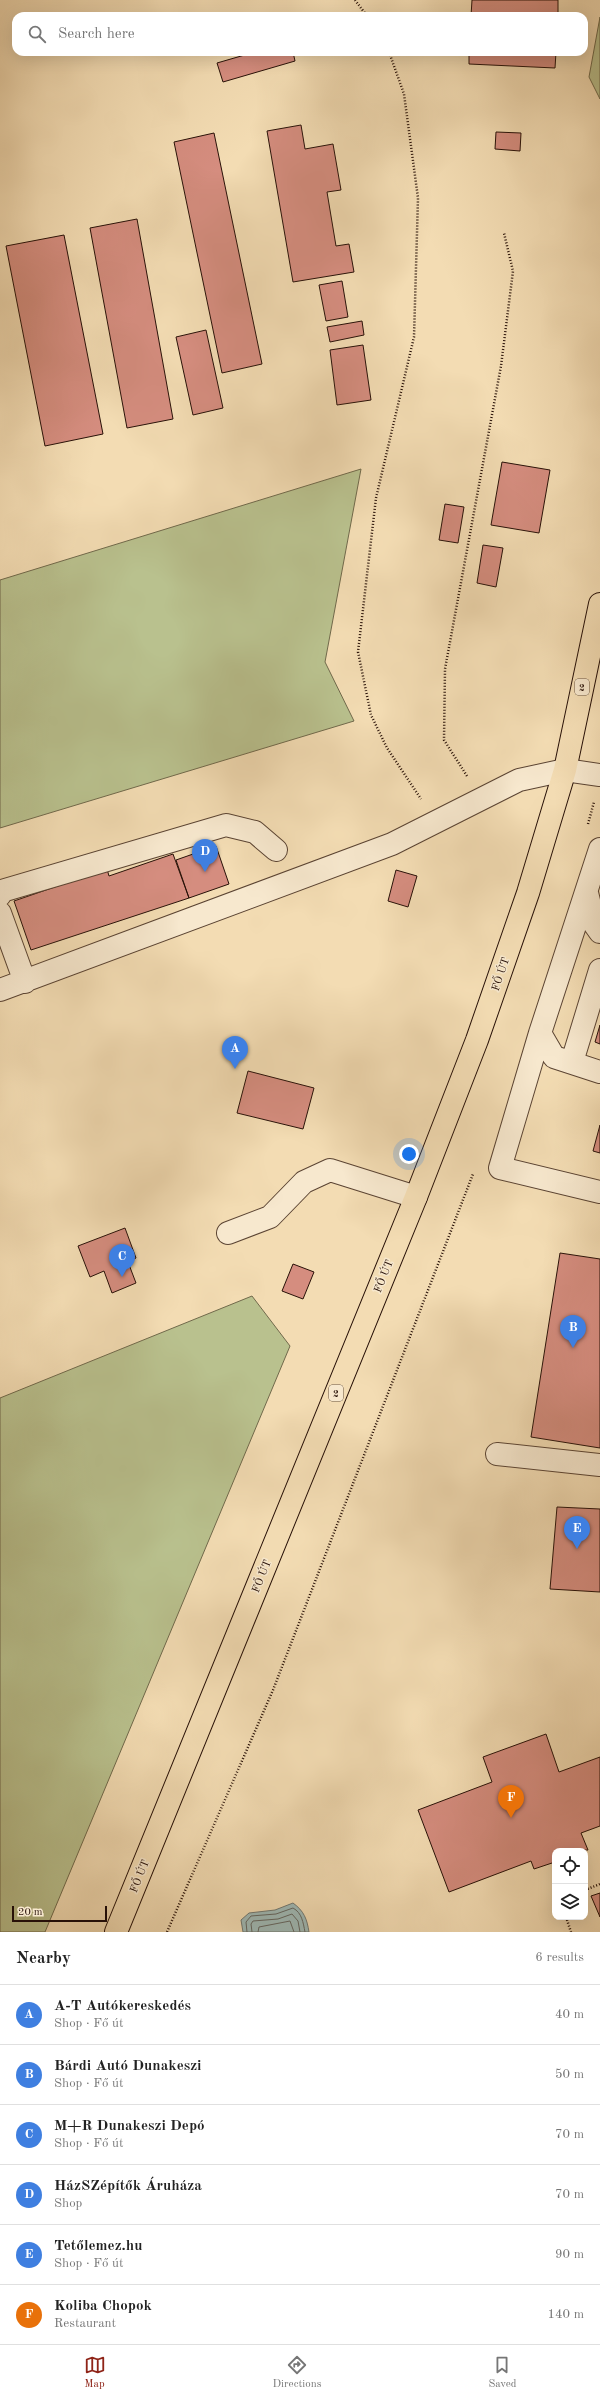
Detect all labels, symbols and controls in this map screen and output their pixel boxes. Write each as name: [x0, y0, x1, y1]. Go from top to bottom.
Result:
search box: [12, 12, 588, 56]
icon: search: [26, 23, 48, 45]
text: Search here: [58, 27, 135, 42]
road number: 2: [575, 679, 589, 695]
pin: D: [192, 839, 218, 872]
street label: FŐ ÚT: [489, 956, 512, 993]
pin: A: [222, 1036, 248, 1069]
your location: [399, 1144, 419, 1164]
pin: C: [109, 1244, 135, 1277]
street label: FŐ ÚT: [371, 1258, 396, 1295]
pin: B: [560, 1315, 586, 1348]
road number: 2: [329, 1385, 343, 1401]
pin: E: [564, 1516, 590, 1549]
street label: FŐ ÚT: [249, 1558, 274, 1595]
pin: F: [498, 1785, 524, 1818]
map controls: [552, 1848, 588, 1920]
button: locate: [552, 1848, 588, 1884]
street label: FŐ ÚT: [127, 1858, 152, 1895]
button: layers: [552, 1884, 588, 1920]
scale bar: [12, 1904, 107, 1923]
text: 20 m: [18, 1907, 43, 1918]
text: Nearby: [16, 1950, 71, 1967]
text: 6 results: [535, 1951, 584, 1964]
text: A-T Autókereskedés: [54, 1999, 191, 2014]
text: A: [24, 2008, 34, 2021]
text: 40 m: [555, 2008, 584, 2021]
text: Shop · Fő út: [54, 2017, 124, 2030]
text: Bárdi Autó Dunakeszi: [54, 2059, 202, 2074]
text: B: [24, 2068, 34, 2081]
text: 50 m: [555, 2068, 584, 2081]
text: Shop · Fő út: [54, 2077, 124, 2090]
text: M+R Dunakeszi Depó: [54, 2119, 205, 2134]
text: C: [25, 2128, 33, 2141]
text: 70 m: [555, 2128, 584, 2141]
text: Shop · Fő út: [54, 2137, 124, 2150]
text: HázSZépítők Áruháza: [54, 2179, 202, 2194]
text: D: [24, 2188, 34, 2201]
text: 70 m: [555, 2188, 584, 2201]
text: Shop: [54, 2197, 82, 2210]
text: Tetőlemez.hu: [54, 2239, 142, 2254]
text: E: [25, 2248, 33, 2261]
text: 90 m: [555, 2248, 584, 2261]
text: Shop · Fő út: [54, 2257, 124, 2270]
text: Koliba Chopok: [54, 2299, 152, 2314]
text: F: [25, 2308, 33, 2321]
text: 140 m: [547, 2308, 584, 2321]
text: Restaurant: [54, 2317, 116, 2330]
tab: Map: [84, 2354, 106, 2392]
tab: Directions: [273, 2354, 321, 2392]
tab: Saved: [488, 2354, 516, 2392]

